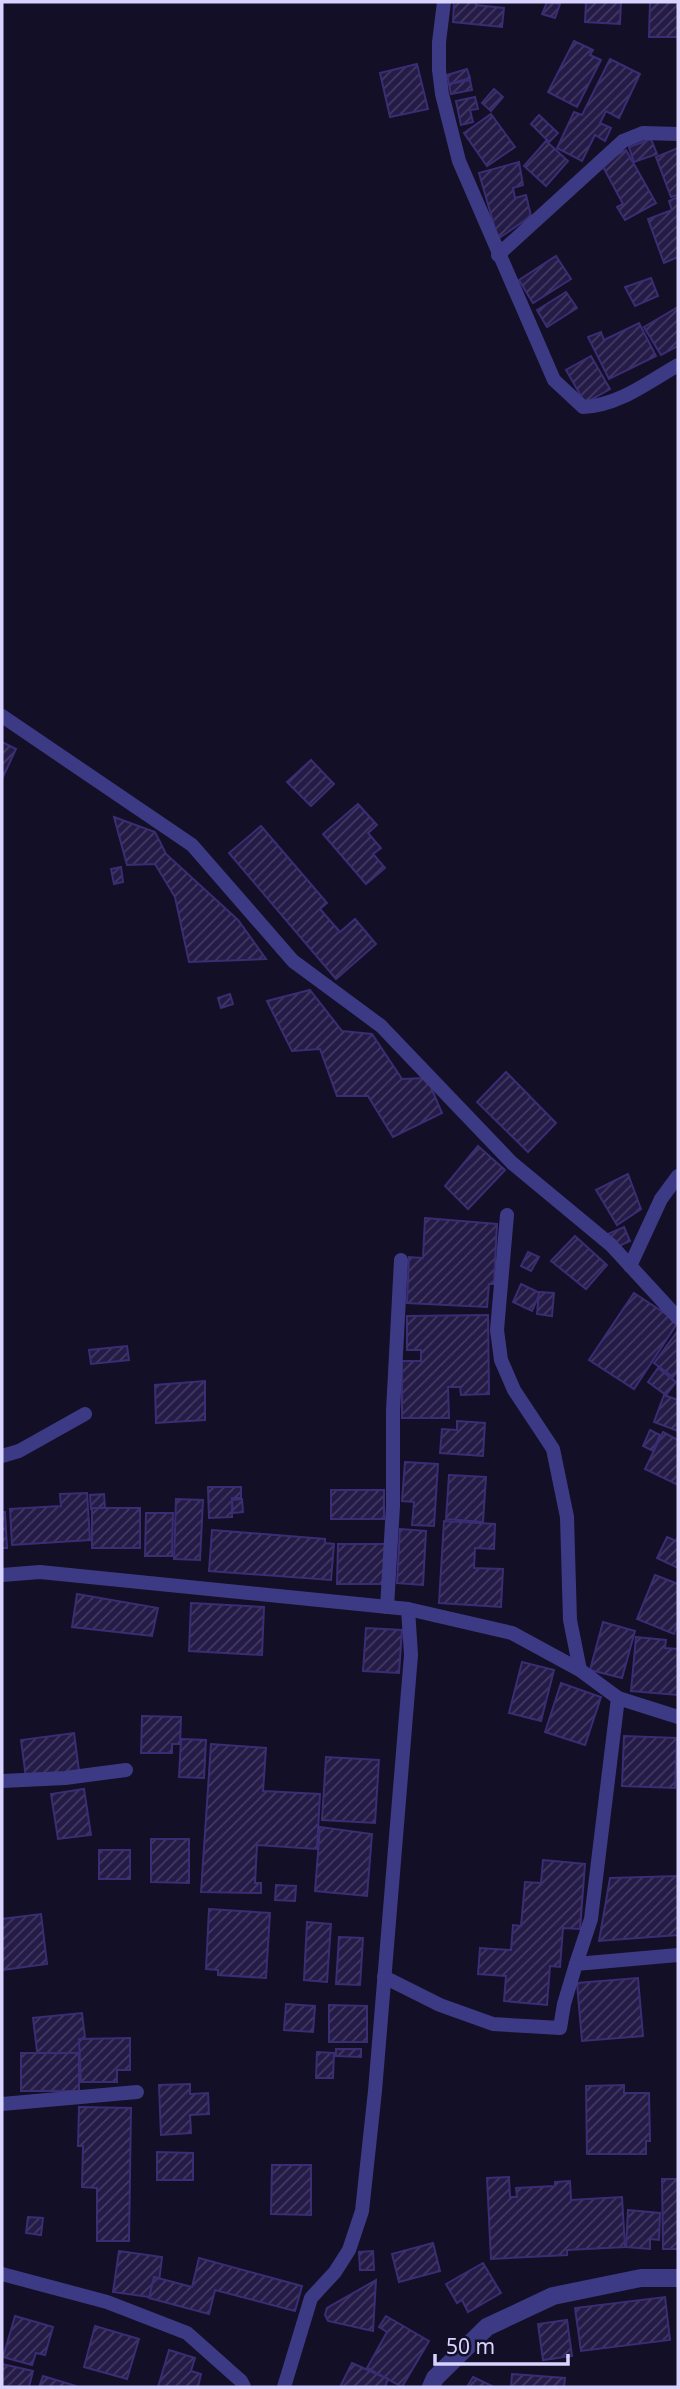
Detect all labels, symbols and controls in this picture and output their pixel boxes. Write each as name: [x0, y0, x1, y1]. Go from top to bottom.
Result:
scale bar: [435, 2322, 568, 2366]
text: 50 m: [446, 2332, 495, 2360]

